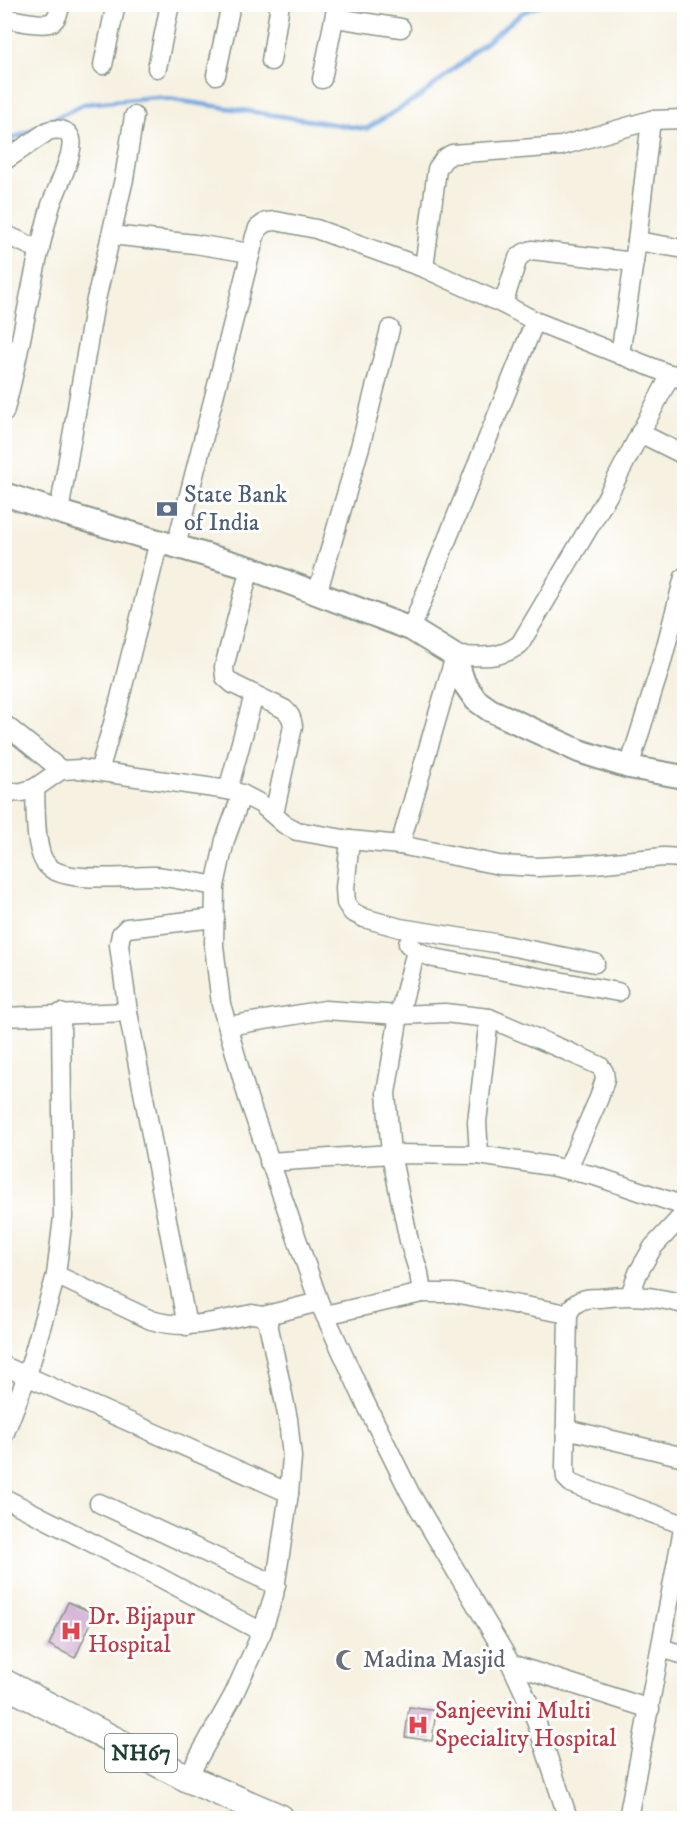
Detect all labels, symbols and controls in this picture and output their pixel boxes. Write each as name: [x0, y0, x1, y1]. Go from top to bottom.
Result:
place label: State Bank of India: [184, 480, 287, 538]
bank icon: State Bank of India: [155, 497, 179, 521]
place label: Dr. Bijapur Hospital: [88, 1602, 195, 1660]
hospital icon: Dr. Bijapur Hospital: [59, 1619, 83, 1643]
place label: Madina Masjid: [363, 1645, 505, 1675]
mosque icon: Madina Masjid: [334, 1648, 358, 1672]
place label: Sanjeevini Multi Speciality Hospital: [435, 1696, 617, 1754]
hospital icon: Sanjeevini Multi Speciality Hospital: [406, 1713, 430, 1737]
road number: NH67: [105, 1734, 177, 1772]

